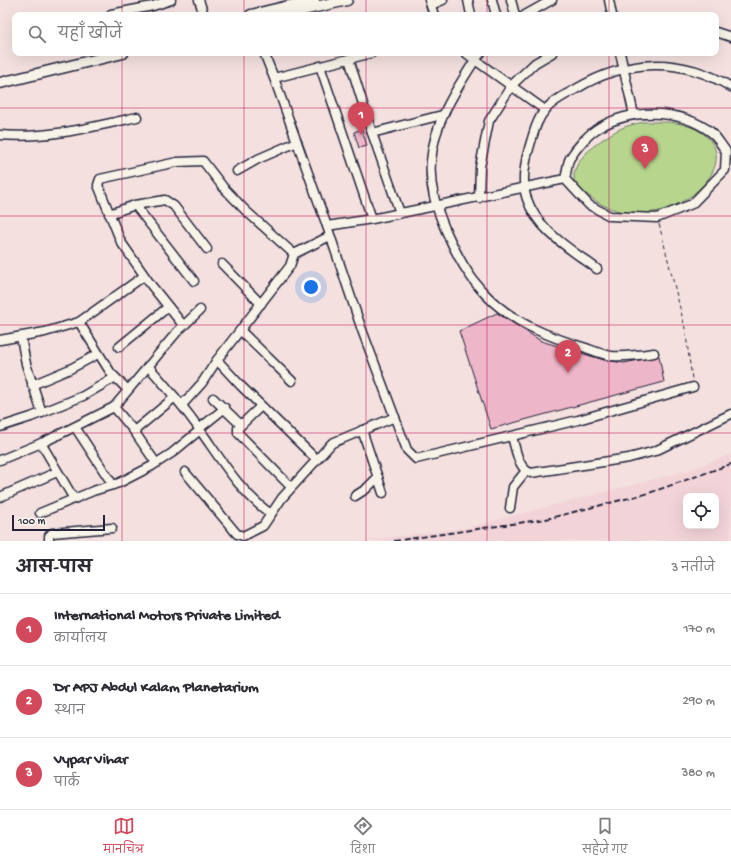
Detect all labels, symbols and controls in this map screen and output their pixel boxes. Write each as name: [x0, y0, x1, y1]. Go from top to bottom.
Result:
search box: [12, 12, 719, 56]
icon: search: [26, 23, 48, 45]
text: यहाँ खोजें: [58, 26, 122, 44]
pin: 1: [348, 102, 374, 135]
pin: 3: [632, 136, 658, 169]
your location: [301, 277, 321, 297]
pin: 2: [555, 340, 581, 373]
map controls: [683, 493, 719, 529]
button: locate: [683, 493, 719, 529]
scale bar: [12, 513, 105, 532]
text: 100 m: [18, 516, 45, 528]
text: आस-पास: [16, 559, 92, 579]
text: 3 नतीजे: [671, 561, 715, 576]
text: International Motors Private Limited: [54, 607, 280, 625]
text: 1: [26, 622, 32, 637]
text: 170 m: [683, 622, 715, 637]
text: कार्यालय: [54, 632, 107, 647]
text: Dr APJ Abdul Kalam Planetarium: [54, 679, 259, 697]
text: 2: [26, 694, 32, 709]
text: 290 m: [682, 694, 715, 709]
text: स्थान: [54, 704, 85, 719]
text: Vypar Vihar: [54, 751, 128, 769]
text: 3: [26, 766, 32, 781]
text: 380 m: [681, 766, 715, 781]
text: पार्क: [54, 776, 80, 791]
tab: मानचित्र: [103, 815, 144, 861]
tab: दिशा: [350, 815, 375, 861]
tab: सहेजे गए: [582, 815, 628, 861]

